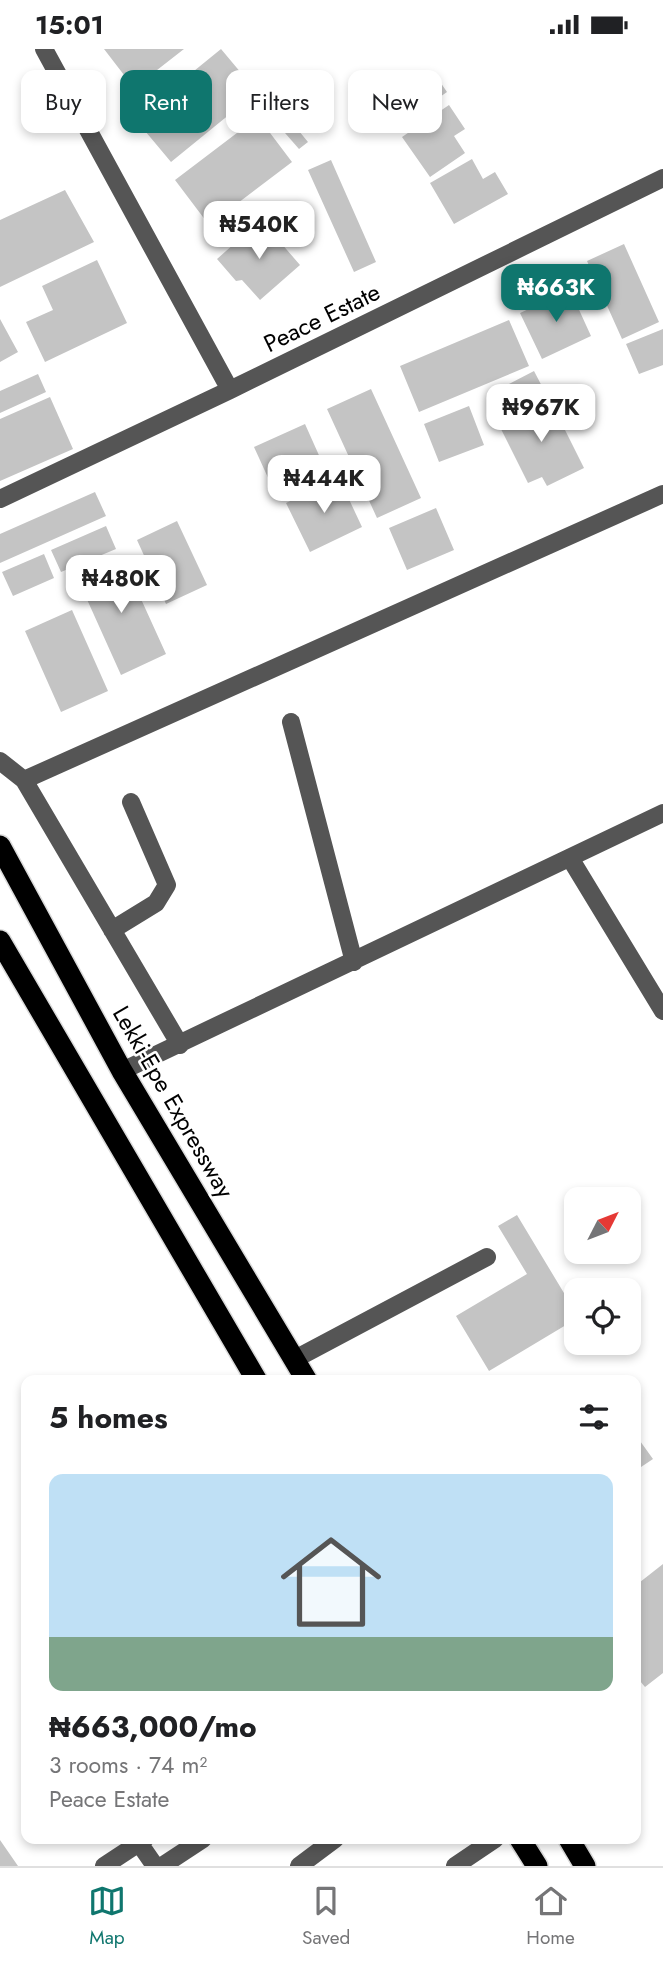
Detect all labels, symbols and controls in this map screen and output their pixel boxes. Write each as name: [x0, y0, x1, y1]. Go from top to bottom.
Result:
text: 15:01: [35, 6, 104, 44]
chip: Buy: [21, 70, 106, 133]
chip: Rent: [120, 70, 212, 133]
chip: Filters: [226, 70, 334, 133]
chip: New: [348, 70, 442, 133]
pin: ₦540K: [210, 201, 308, 261]
text: ₦540K: [220, 207, 298, 241]
pin: ₦663K: [507, 265, 605, 324]
text: ₦663K: [517, 270, 595, 304]
street label: Peace Estate: [258, 274, 386, 361]
pin: ₦967K: [492, 385, 590, 444]
text: ₦967K: [502, 390, 580, 424]
pin: ₦444K: [275, 455, 373, 515]
text: ₦444K: [284, 461, 364, 495]
pin: ₦480K: [72, 555, 170, 615]
text: ₦480K: [82, 561, 160, 595]
street label: Lekki-Epe Expressway: [104, 999, 243, 1205]
north arrow: [564, 1187, 640, 1263]
map controls: [564, 1187, 641, 1355]
button: locate: [564, 1278, 641, 1355]
text: 5 homes: [49, 1396, 168, 1439]
icon: filters: [575, 1398, 613, 1436]
icon: home: [268, 1519, 394, 1645]
text: ₦663,000/mo: [49, 1705, 257, 1748]
text: 3 rooms · 74 m²: [49, 1748, 207, 1782]
text: Peace Estate: [49, 1782, 169, 1816]
tab: Map: [88, 1882, 126, 1951]
tab: Saved: [302, 1882, 350, 1951]
tab: Home: [526, 1882, 575, 1951]

